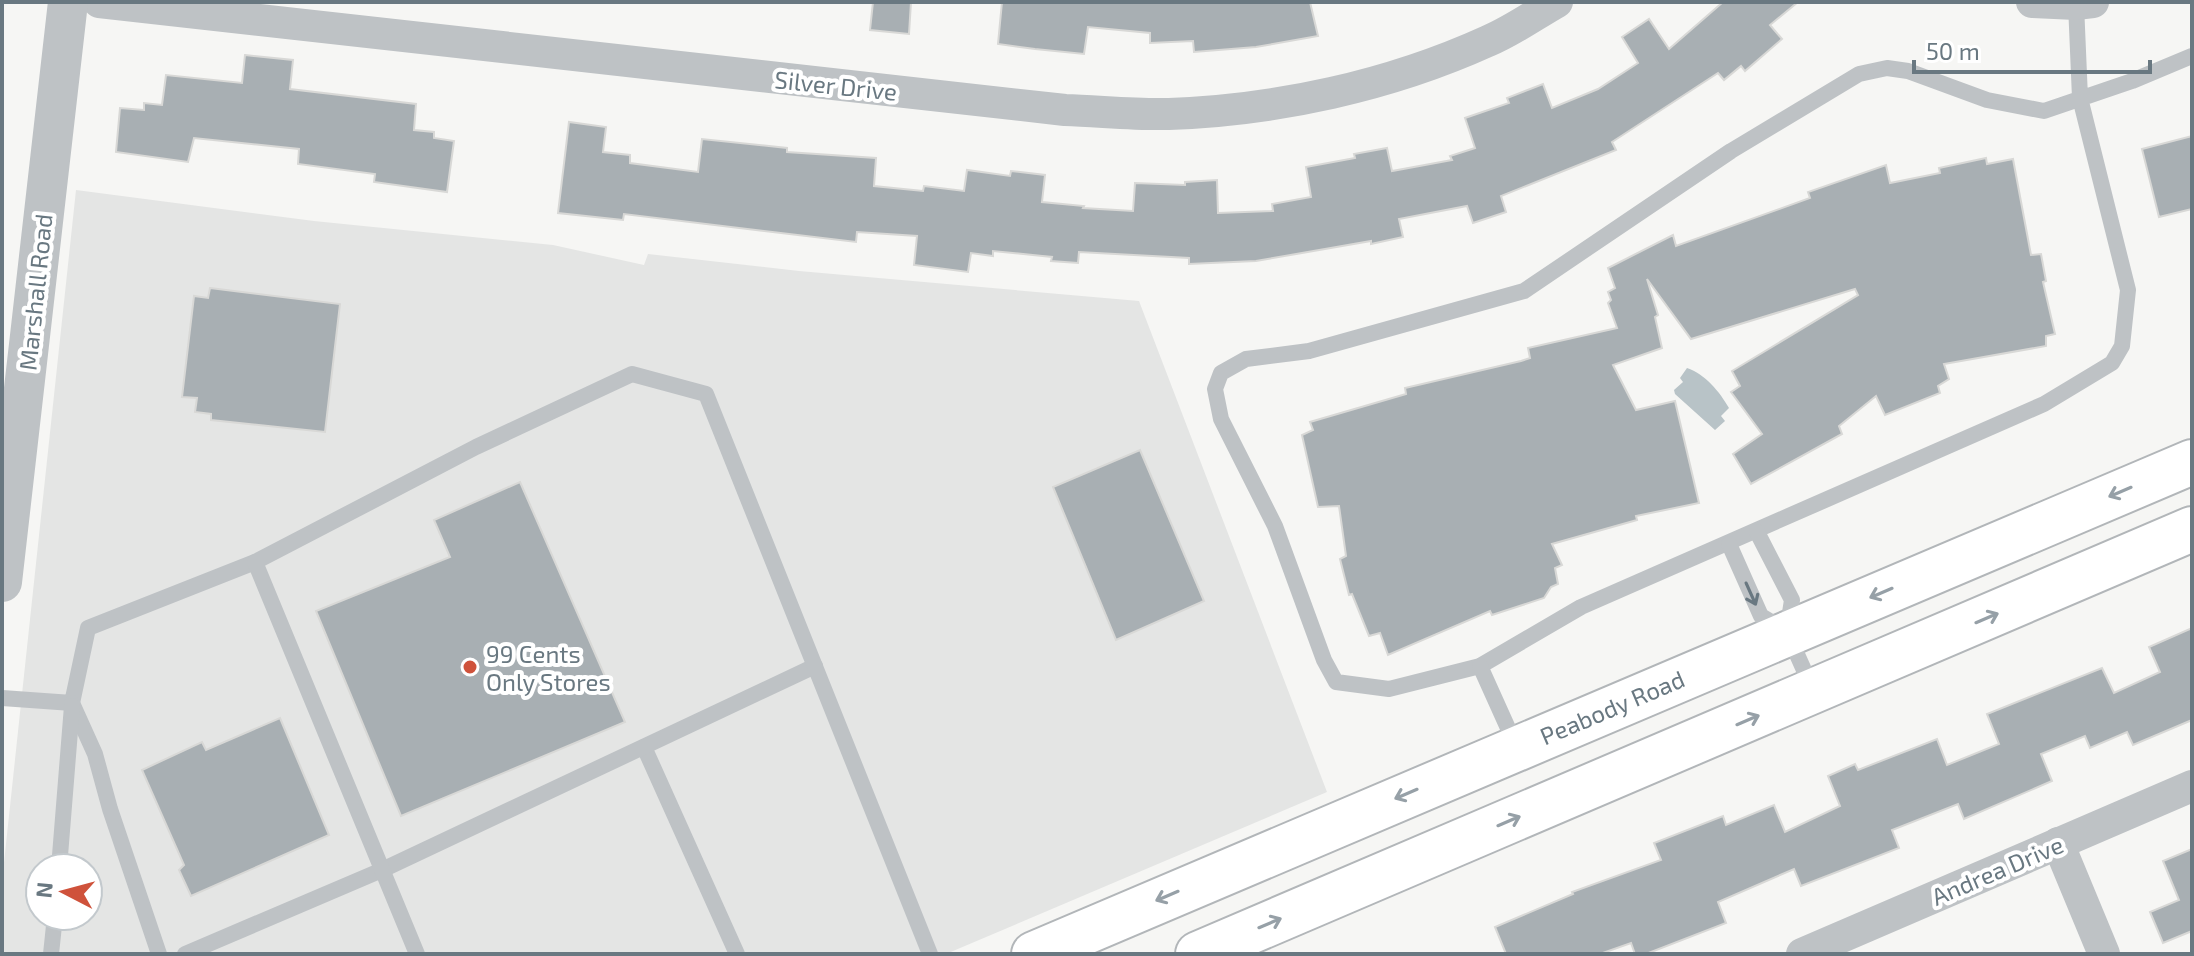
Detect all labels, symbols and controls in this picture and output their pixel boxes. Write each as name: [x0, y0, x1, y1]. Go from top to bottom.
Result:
scale bar: [1914, 24, 2150, 74]
text: 50 m: [1926, 36, 1980, 65]
street label: Silver Drive: [773, 64, 899, 106]
street label: Marshall Road: [12, 212, 58, 372]
one-way arrow: [2108, 485, 2133, 500]
one-way arrow: [1744, 582, 1759, 606]
one-way arrow: [1869, 586, 1893, 601]
one-way arrow: [1974, 609, 1999, 624]
place label: 99 Cents Only Stores: [486, 639, 611, 696]
marker: 99 Cents Only Stores: [461, 658, 479, 676]
street label: Peabody Road: [1535, 664, 1689, 750]
one-way arrow: [1735, 712, 1760, 727]
one-way arrow: [1395, 788, 1419, 803]
one-way arrow: [1496, 813, 1521, 828]
street label: Andrea Drive: [1927, 829, 2067, 911]
north arrow: [24, 852, 104, 932]
text: N: [29, 881, 57, 899]
one-way arrow: [1156, 890, 1180, 905]
one-way arrow: [1257, 915, 1281, 930]

